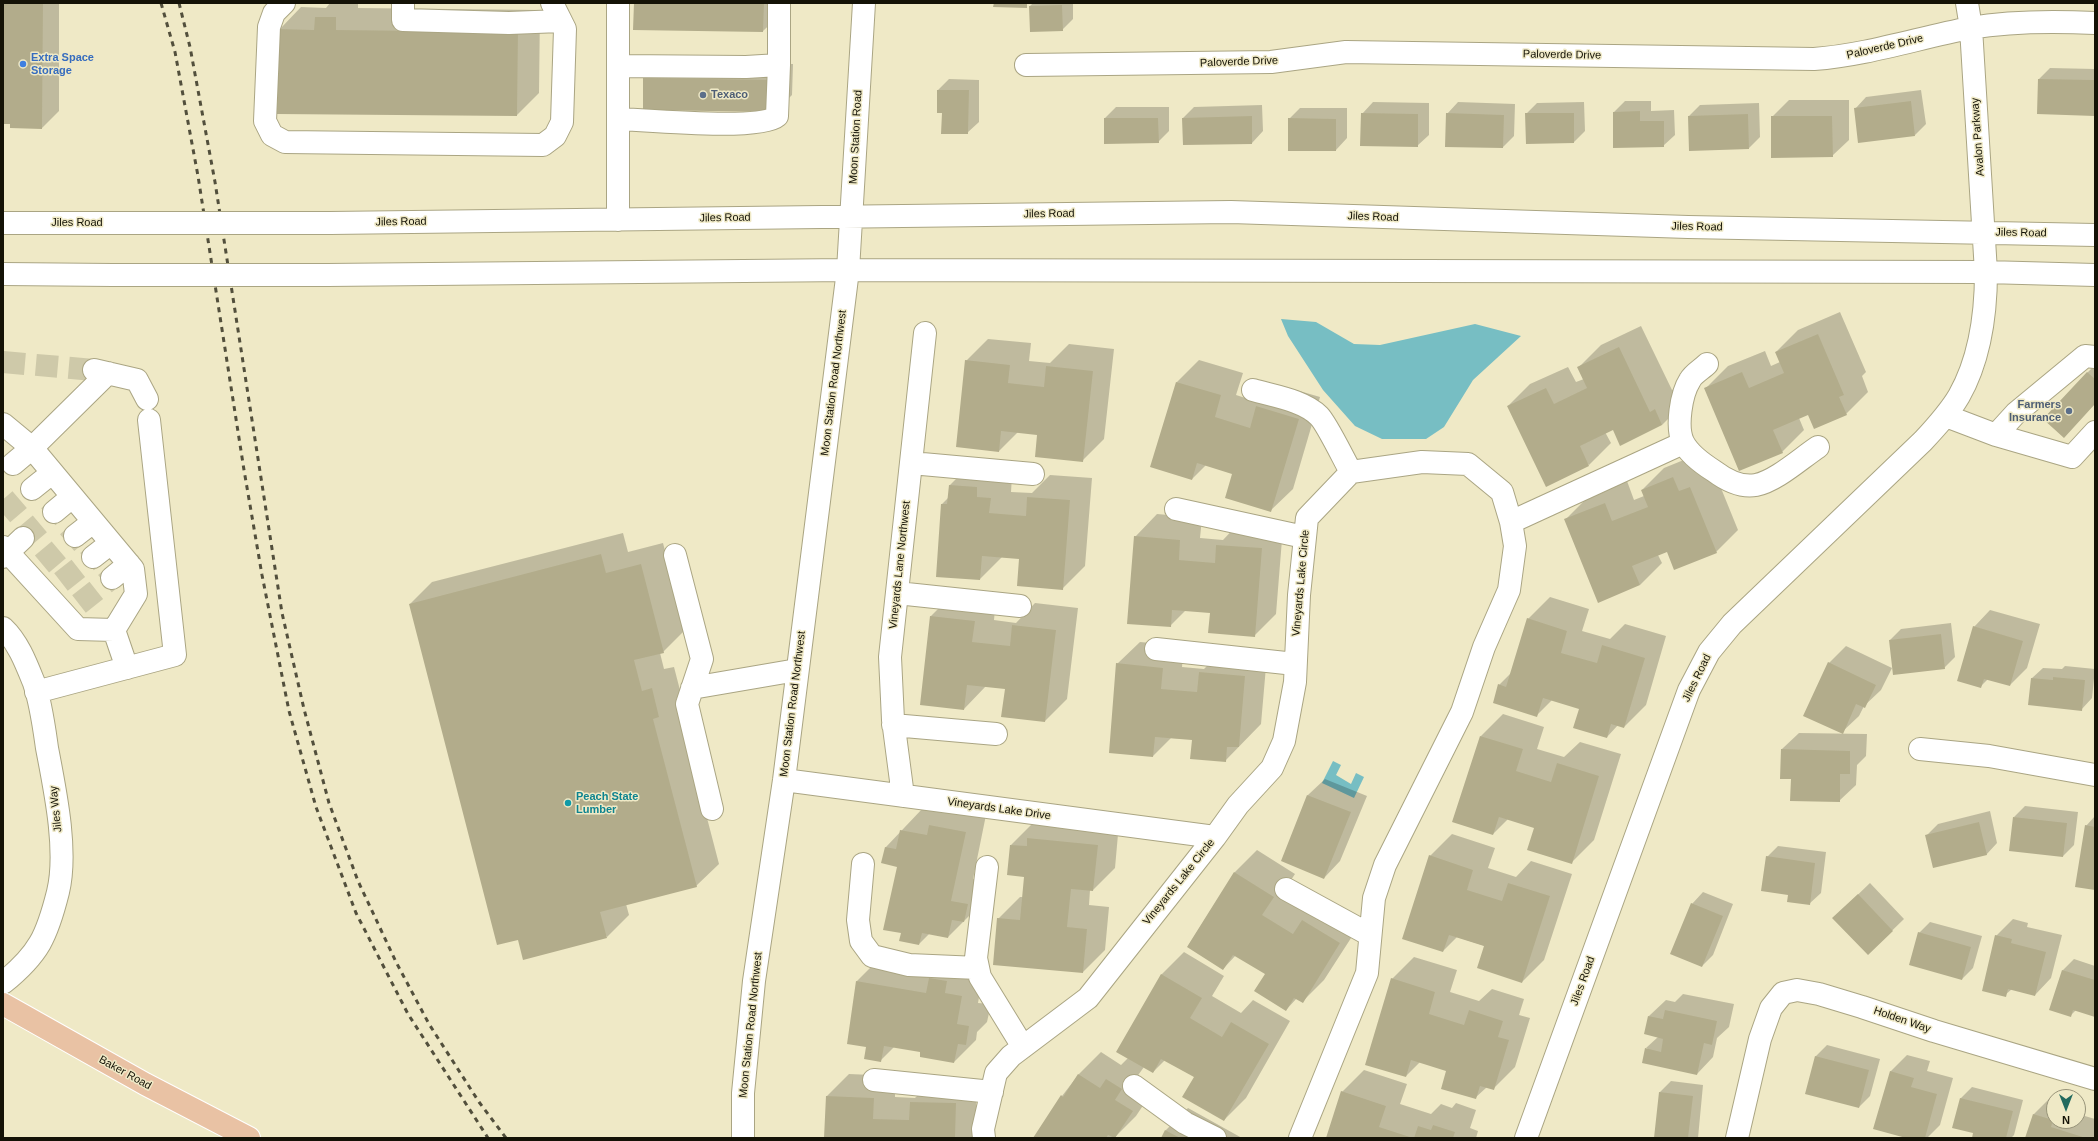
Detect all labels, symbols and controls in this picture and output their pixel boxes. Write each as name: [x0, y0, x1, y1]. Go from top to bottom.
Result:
street label: Paloverde Drive: [1845, 32, 1925, 62]
street label: Paloverde Drive: [1523, 48, 1601, 62]
place label: Extra Space Storage: [31, 51, 94, 77]
street label: Paloverde Drive: [1200, 54, 1278, 70]
marker: Extra Space Storage: [18, 59, 28, 69]
place label: Texaco: [711, 88, 748, 102]
marker: Texaco: [698, 90, 708, 100]
street label: Moon Station Road: [847, 90, 865, 184]
street label: Avalon Parkway: [1969, 97, 1987, 177]
street label: Jiles Road: [1023, 207, 1075, 221]
street label: Jiles Road: [1347, 210, 1399, 224]
street label: Jiles Road: [699, 211, 751, 225]
street label: Jiles Road: [375, 215, 427, 229]
street label: Jiles Road: [51, 216, 103, 230]
street label: Jiles Road: [1671, 220, 1723, 234]
street label: Jiles Road: [1995, 226, 2047, 240]
street label: Moon Station Road Northwest: [819, 309, 849, 457]
place label: Farmers Insurance: [2009, 398, 2061, 424]
marker: Farmers Insurance: [2064, 406, 2074, 416]
street label: Vineyards Lane Northwest: [887, 500, 913, 630]
street label: Vineyards Lake Circle: [1290, 529, 1312, 637]
street label: Moon Station Road Northwest: [778, 630, 808, 778]
street label: Jiles Road: [1680, 652, 1714, 704]
street label: Jiles Way: [47, 785, 65, 833]
place label: Peach State Lumber: [576, 790, 638, 816]
street label: Vineyards Lake Drive: [946, 795, 1052, 823]
marker: Peach State Lumber: [563, 798, 573, 808]
street label: Vineyards Lake Circle: [1140, 836, 1218, 928]
street label: Moon Station Road Northwest: [737, 951, 765, 1099]
street label: Jiles Road: [1568, 955, 1598, 1007]
street label: Holden Way: [1872, 1004, 1932, 1036]
street label: Baker Road: [96, 1053, 154, 1093]
north arrow: [2046, 1089, 2086, 1129]
text: N: [2062, 1114, 2070, 1126]

